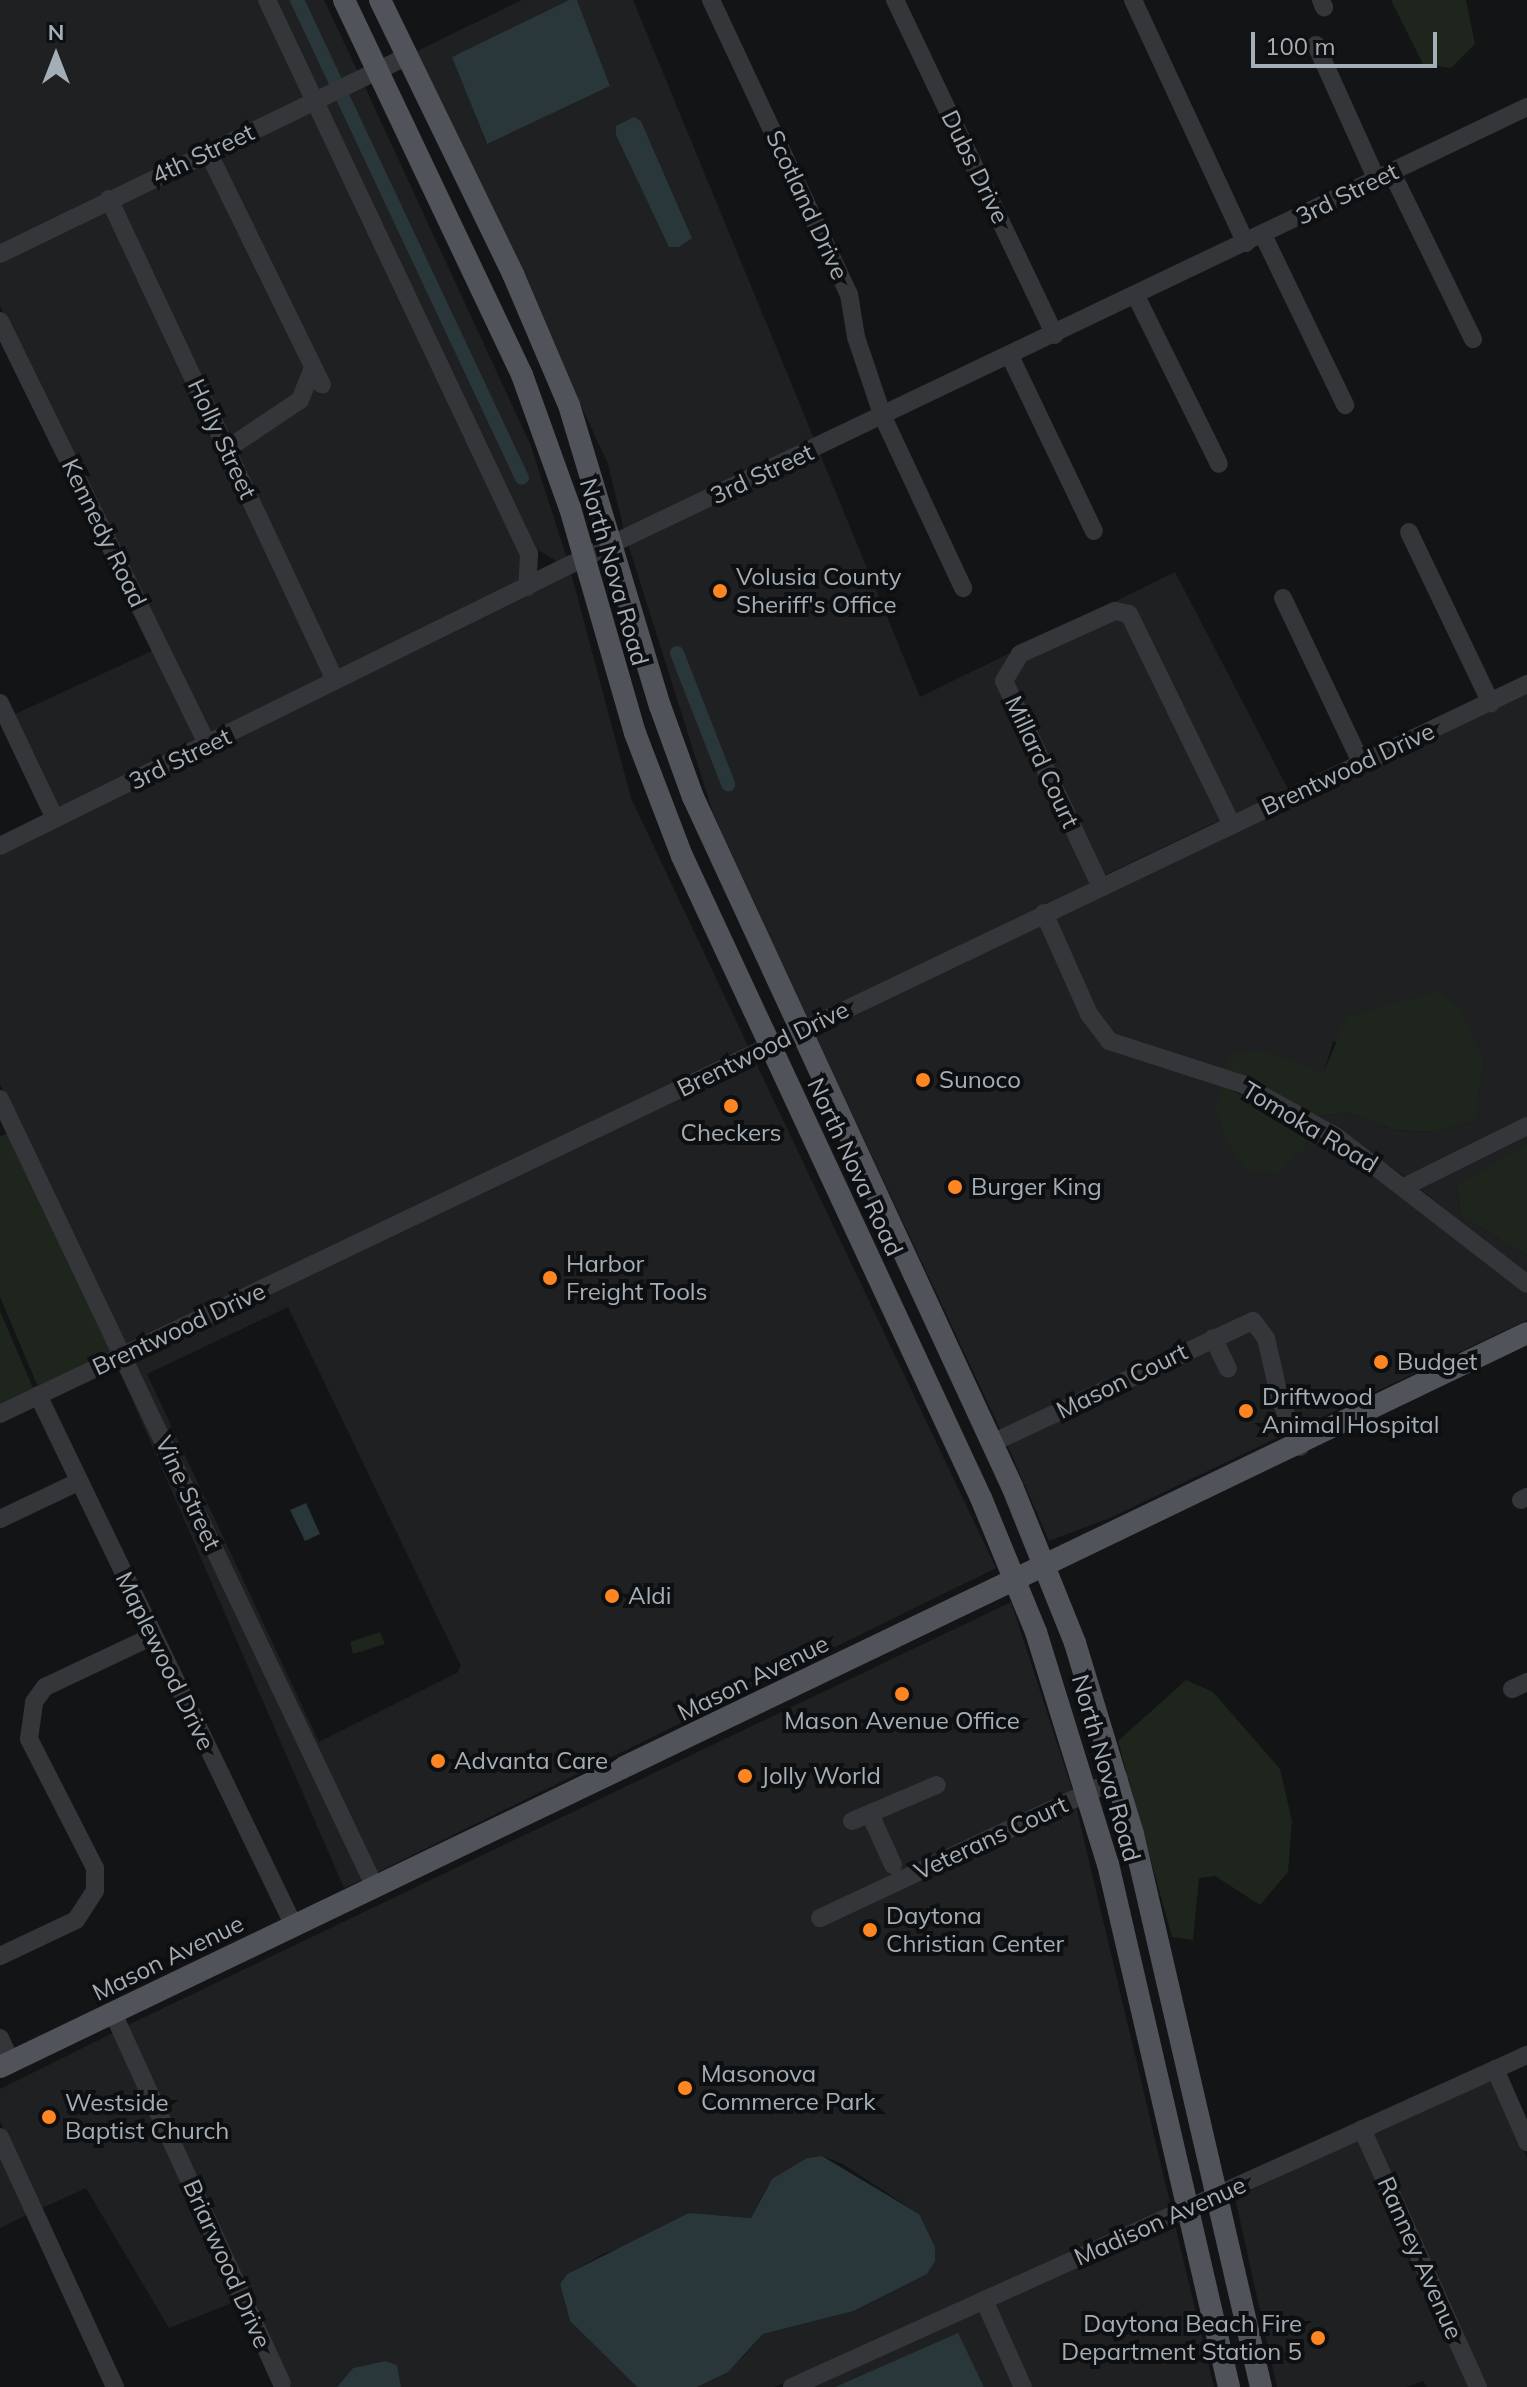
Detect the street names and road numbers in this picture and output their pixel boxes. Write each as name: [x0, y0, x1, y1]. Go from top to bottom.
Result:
street label: Dubs Drive: [935, 106, 1015, 228]
street label: 4th Street: [147, 118, 259, 190]
street label: Scotland Drive: [760, 126, 854, 284]
street label: 3rd Street: [1291, 157, 1403, 231]
street label: Holly Street: [182, 375, 262, 503]
street label: 3rd Street: [706, 438, 818, 510]
street label: Kennedy Road: [56, 454, 152, 612]
street label: North Nova Road: [574, 475, 654, 669]
street label: Millard Court: [999, 691, 1085, 833]
street label: Brentwood Drive: [1257, 716, 1439, 822]
street label: 3rd Street: [124, 722, 236, 796]
street label: Brentwood Drive: [673, 995, 853, 1103]
street label: North Nova Road: [801, 1073, 909, 1261]
street label: Tomoka Road: [1237, 1075, 1383, 1179]
street label: Brentwood Drive: [88, 1276, 270, 1382]
street label: Mason Court: [1052, 1337, 1192, 1425]
street label: Vine Street: [149, 1432, 227, 1554]
street label: Maplewood Drive: [109, 1567, 221, 1755]
street label: Mason Avenue: [673, 1629, 833, 1727]
street label: North Nova Road: [1066, 1671, 1146, 1865]
street label: Veterans Court: [910, 1790, 1072, 1886]
street label: Mason Avenue: [88, 1909, 248, 2007]
street label: Madison Avenue: [1070, 2170, 1250, 2272]
street label: Ranney Avenue: [1371, 2172, 1469, 2344]
street label: Briarwood Drive: [177, 2175, 277, 2353]

